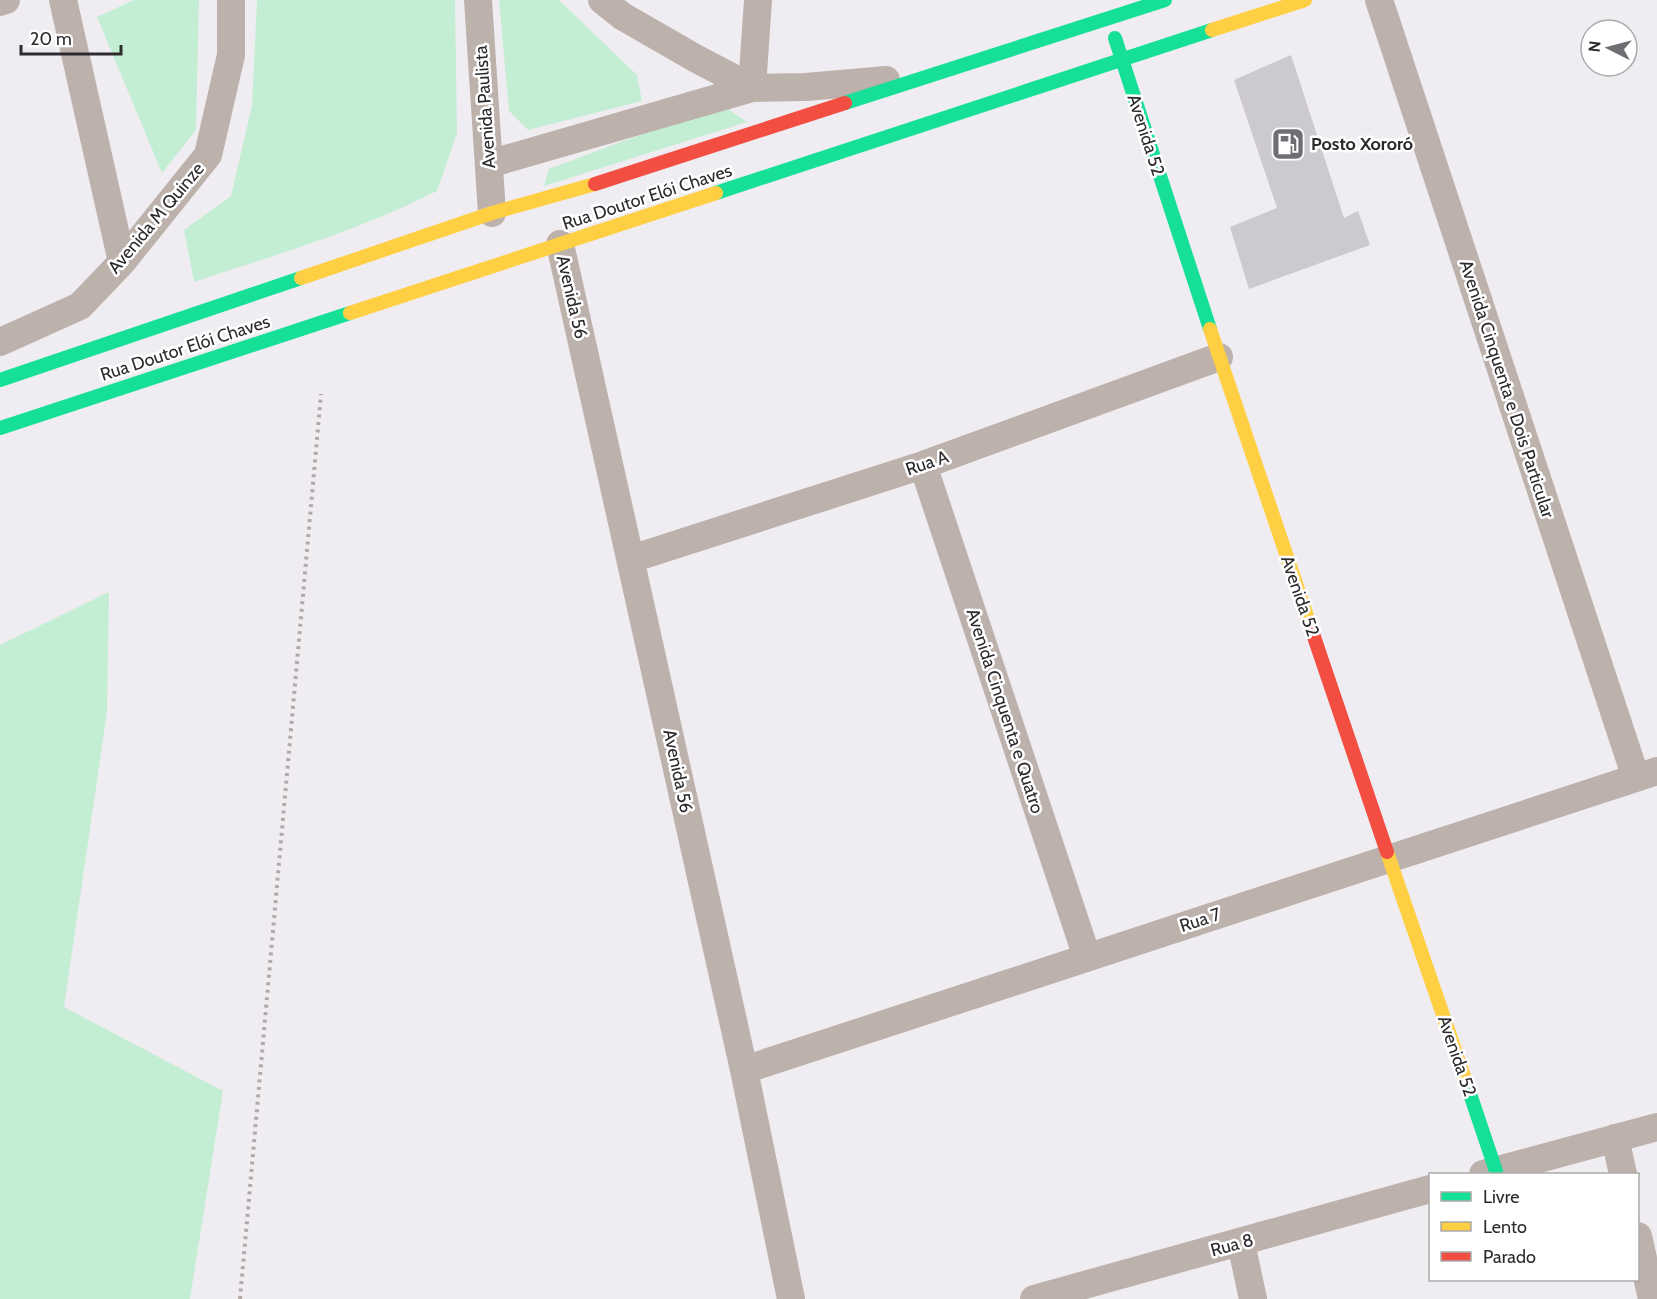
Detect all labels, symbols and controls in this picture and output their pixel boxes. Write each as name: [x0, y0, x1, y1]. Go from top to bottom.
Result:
scale bar: [21, 18, 122, 56]
north arrow: [1579, 18, 1639, 78]
text: 20 m: [30, 28, 72, 50]
text: N: [1585, 40, 1605, 53]
street label: Avenida Paulista: [470, 44, 500, 169]
street label: Avenida 52: [1123, 92, 1169, 178]
fuel station icon: Posto Xororó: [1270, 126, 1306, 162]
place label: Posto Xororó: [1311, 133, 1413, 155]
street label: Avenida M Quinze: [103, 158, 209, 278]
street label: Rua Doutor Elói Chaves: [559, 159, 735, 235]
street label: Avenida 56: [552, 253, 592, 341]
street label: Avenida Cinquenta e Dois Particular: [1455, 257, 1559, 521]
street label: Rua Doutor Elói Chaves: [97, 310, 273, 386]
street label: Rua A: [903, 445, 951, 481]
street label: Avenida 52: [1276, 553, 1324, 639]
street label: Avenida Cinquenta e Quatro: [961, 606, 1049, 816]
street label: Avenida 56: [658, 727, 698, 815]
street label: Rua 7: [1177, 903, 1223, 937]
street label: Avenida 52: [1433, 1013, 1481, 1099]
legend: [1429, 1173, 1639, 1281]
text: Livre: [1483, 1186, 1519, 1208]
text: Lento: [1483, 1216, 1527, 1238]
street label: Rua 8: [1208, 1229, 1256, 1261]
text: Parado: [1483, 1246, 1536, 1268]

